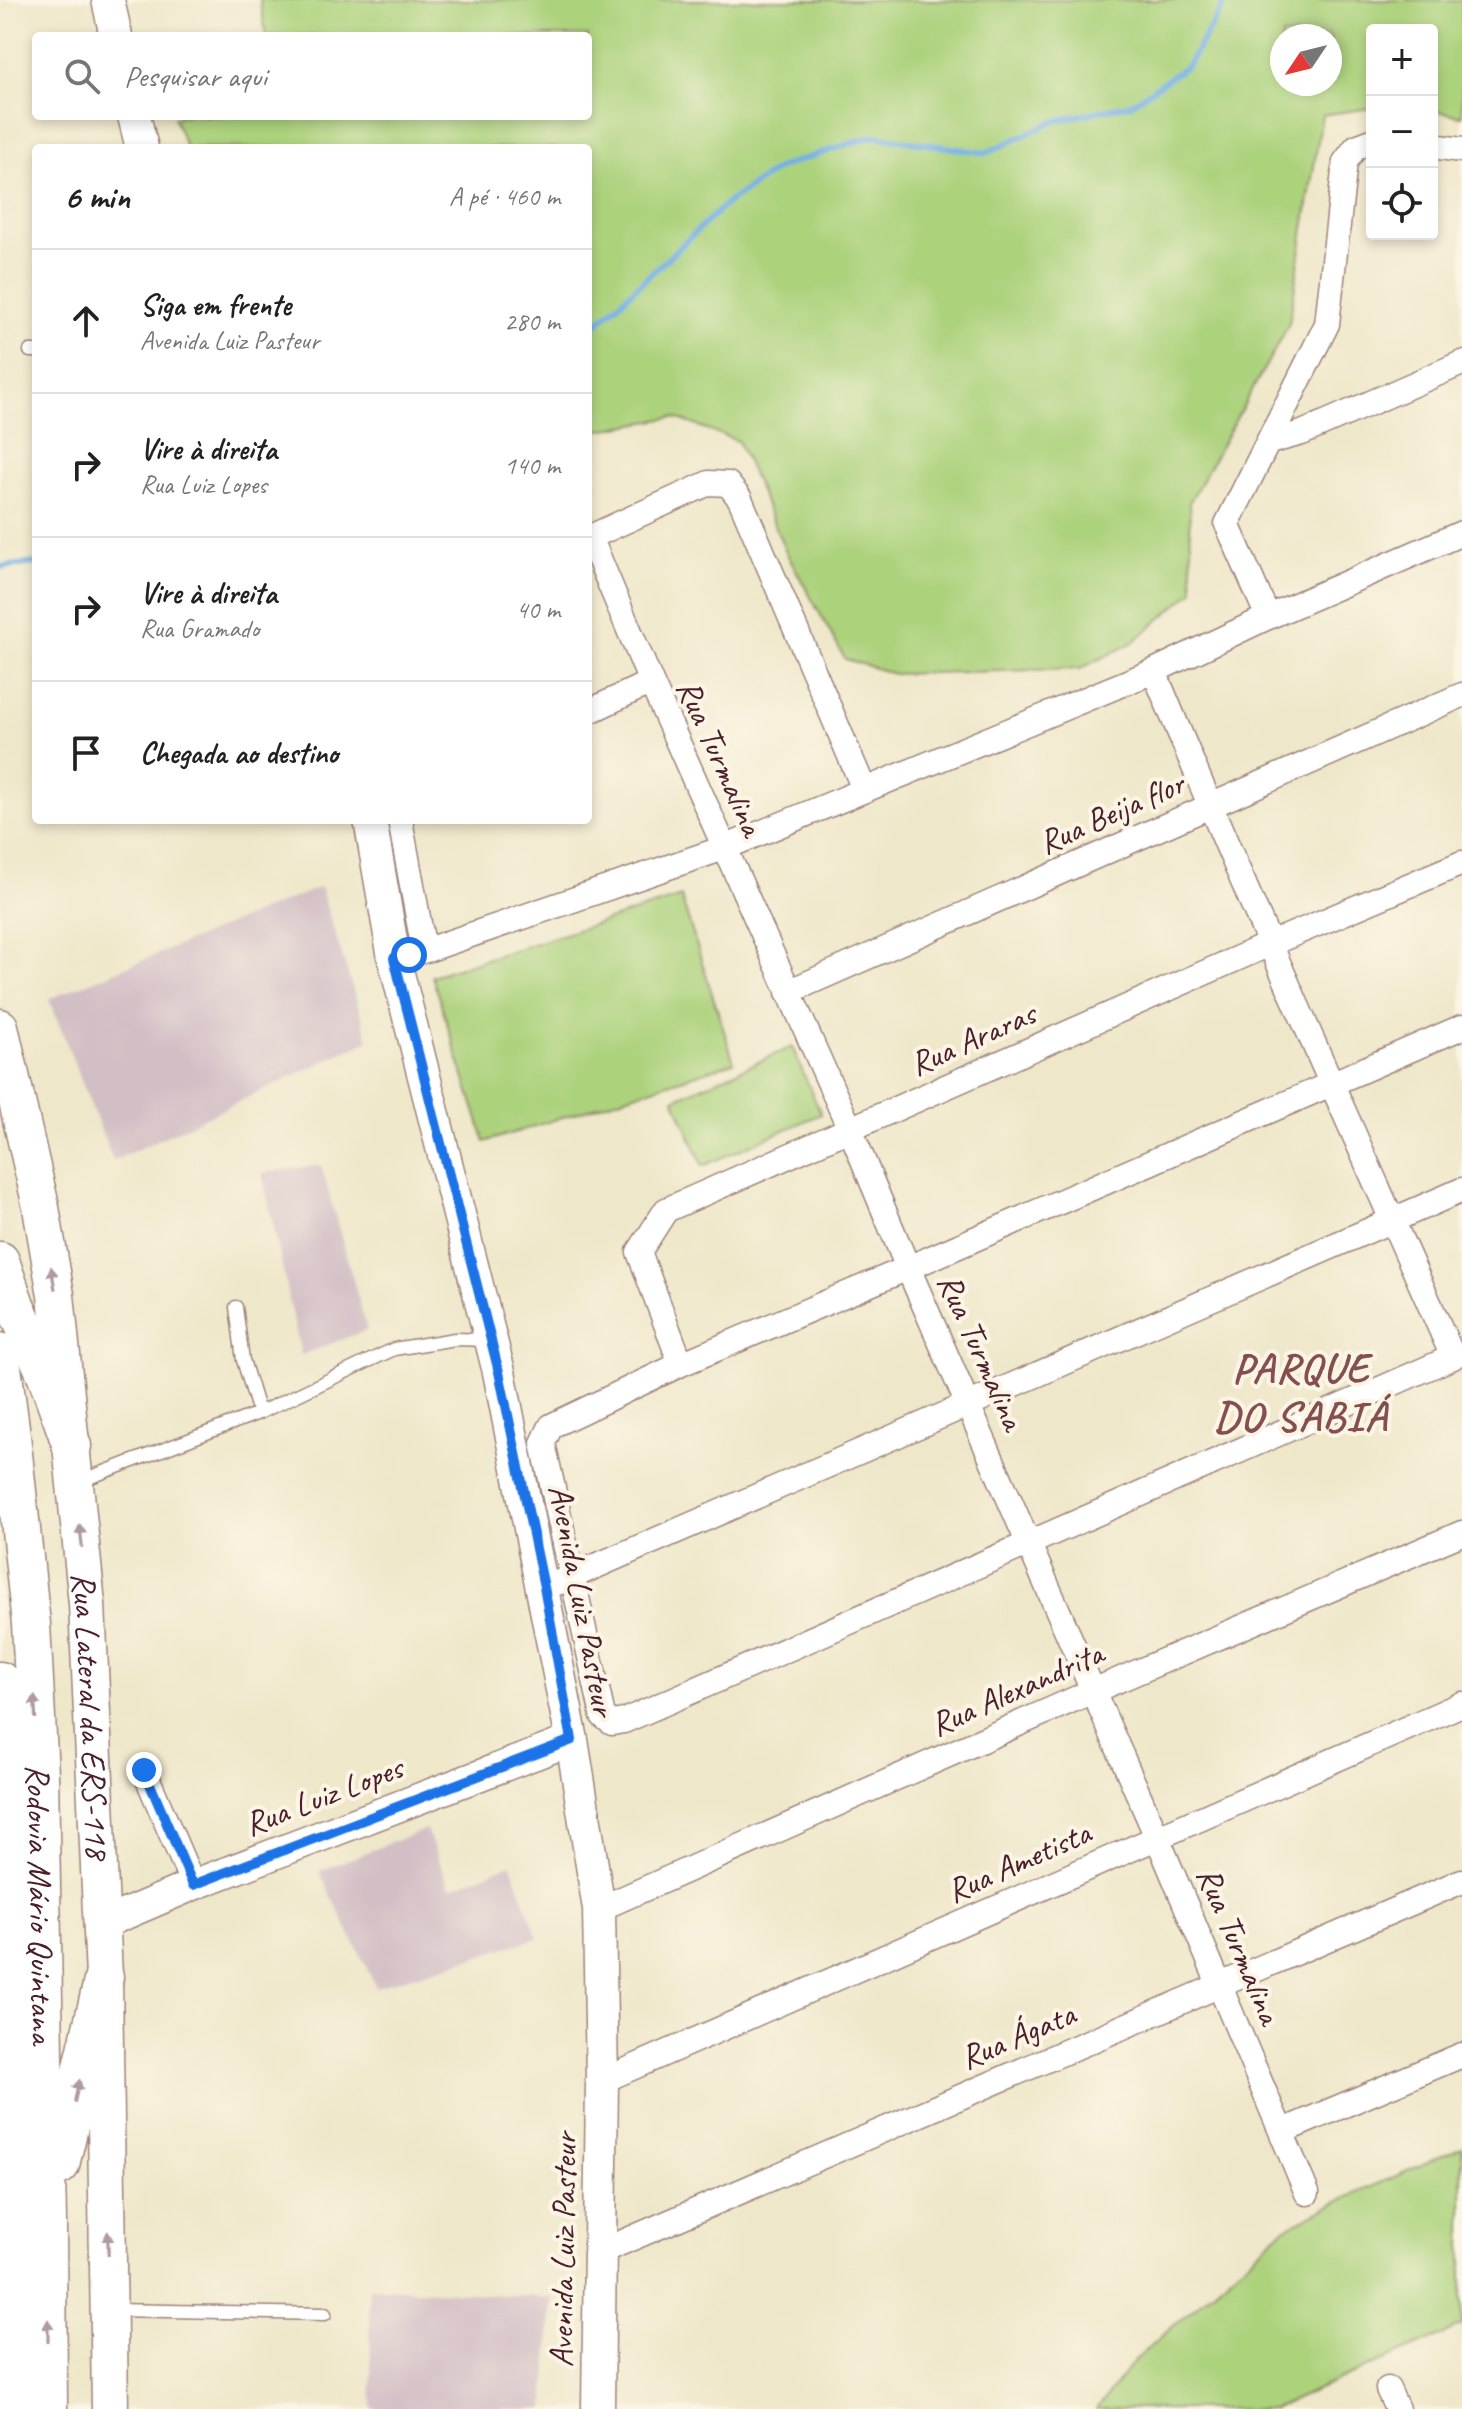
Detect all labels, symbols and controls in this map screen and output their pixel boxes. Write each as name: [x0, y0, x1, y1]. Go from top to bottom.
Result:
north arrow: [1270, 24, 1342, 96]
map controls: [1366, 24, 1438, 240]
button: +: [1366, 24, 1438, 96]
search box: [32, 32, 592, 120]
icon: search: [60, 54, 104, 98]
text: Pesquisar aqui: [124, 57, 267, 95]
button: −: [1366, 96, 1438, 168]
button: locate: [1366, 168, 1438, 240]
text: 6 min: [64, 175, 130, 218]
text: A pé · 460 m: [449, 180, 560, 213]
text: Siga em frente: [140, 286, 291, 324]
icon: ahead: [64, 299, 108, 343]
text: 280 m: [504, 305, 560, 338]
text: Avenida Luiz Pasteur: [140, 324, 319, 357]
text: Vire à direita: [140, 430, 277, 468]
icon: right: [64, 443, 108, 487]
text: 140 m: [504, 449, 560, 482]
text: Rua Luiz Lopes: [140, 468, 267, 501]
text: Vire à direita: [140, 574, 277, 612]
icon: right: [64, 587, 108, 631]
text: 40 m: [516, 593, 560, 626]
text: Rua Gramado: [140, 612, 259, 645]
street label: Rua Turmalina: [667, 672, 775, 845]
icon: arrive: [64, 731, 108, 775]
text: Chegada ao destino: [140, 734, 338, 772]
street label: Rua Beija flor: [1032, 760, 1193, 864]
route start: [391, 937, 427, 973]
street label: Rua Araras: [903, 990, 1045, 1085]
one-way arrow: [46, 1265, 58, 1290]
street label: Rua Turmalina: [928, 1266, 1036, 1439]
district label: PARQUE DO SABIÁ: [1214, 1342, 1392, 1443]
street label: Avenida Luiz Pasteur: [539, 1481, 627, 1723]
one-way arrow: [74, 1523, 87, 1548]
street label: Rua Lateral da ERS-118: [62, 1570, 120, 1864]
street label: Rua Alexandrita: [923, 1630, 1112, 1746]
one-way arrow: [28, 1694, 41, 1719]
street label: Rua Luiz Lopes: [238, 1744, 412, 1845]
route end: [126, 1752, 162, 1788]
street label: Rodovia Mário Quintana: [17, 1763, 65, 2047]
street label: Rua Ametista: [940, 1810, 1099, 1912]
street label: Rua Turmalina: [1187, 1860, 1293, 2033]
street label: Rua Ágata: [953, 1991, 1083, 2079]
one-way arrow: [72, 2079, 84, 2104]
street label: Avenida Luiz Pasteur: [539, 2129, 586, 2368]
one-way arrow: [102, 2230, 115, 2255]
one-way arrow: [42, 2318, 54, 2343]

